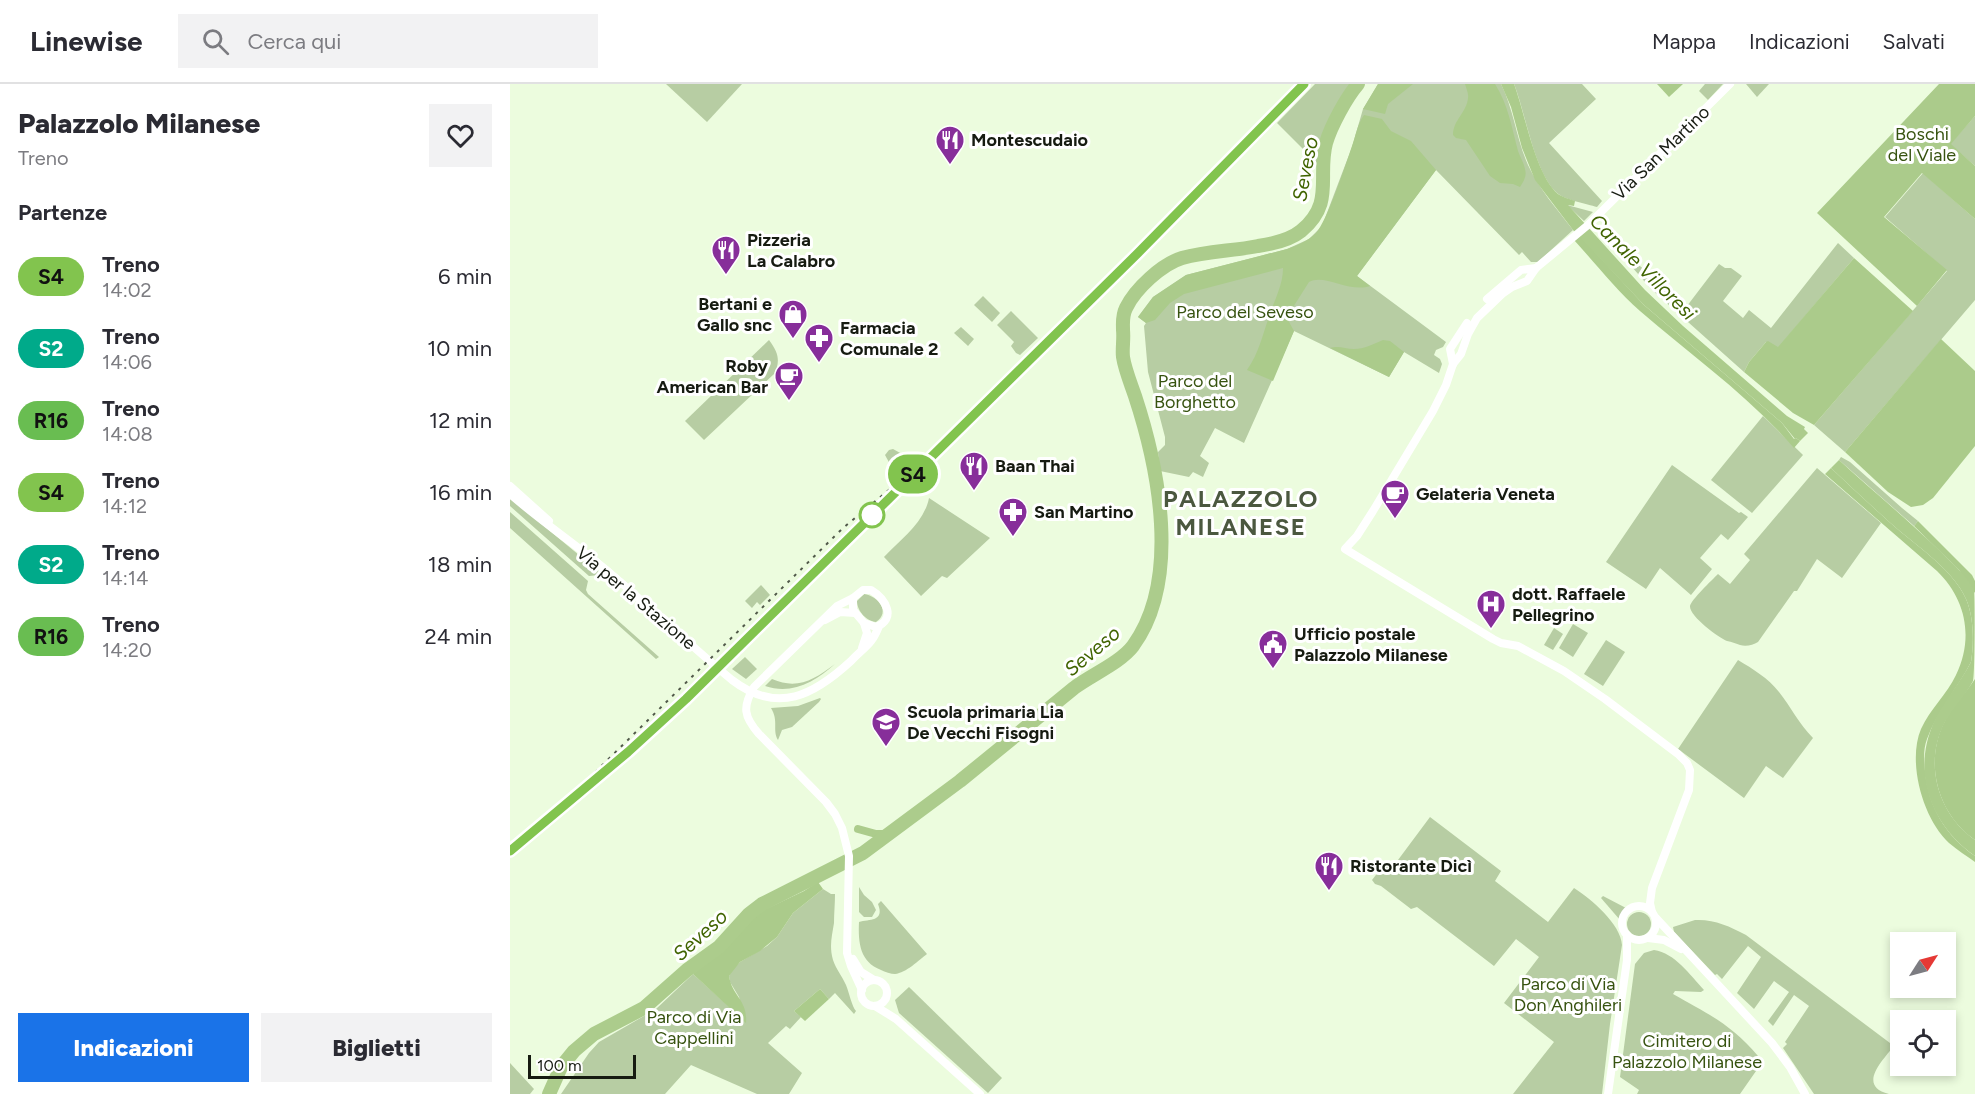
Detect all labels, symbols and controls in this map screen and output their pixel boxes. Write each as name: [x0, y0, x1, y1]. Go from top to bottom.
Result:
search box: [178, 14, 598, 68]
text: Linewise: [30, 24, 142, 58]
icon: search: [199, 25, 232, 58]
text: Cerca qui: [247, 28, 341, 55]
text: Mappa: [1652, 29, 1716, 54]
text: Indicazioni: [1749, 29, 1850, 54]
text: Salvati: [1883, 29, 1945, 54]
street label: Via San Martino: [1608, 101, 1714, 205]
button: heart: [429, 104, 492, 167]
text: Palazzolo Milanese: [18, 106, 260, 140]
park label: Boschi del Viale: [1888, 123, 1956, 166]
restaurant icon: Montescudaio: [934, 124, 966, 166]
place label: Montescudaio: [971, 129, 1088, 151]
water label: Seveso: [1287, 134, 1323, 203]
text: Treno: [18, 146, 69, 170]
text: Partenze: [18, 199, 107, 226]
water label: Canale Villoresi: [1585, 209, 1701, 325]
place label: Pizzeria La Calabro: [747, 229, 835, 272]
restaurant icon: Pizzeria La Calabro: [710, 234, 742, 276]
text: Treno: [102, 251, 160, 278]
text: 6 min: [438, 263, 492, 290]
text: S4: [38, 264, 64, 289]
text: 14:02: [102, 278, 152, 302]
place label: Bertani e Gallo snc: [697, 293, 772, 336]
shop icon: Bertani e Gallo snc: [777, 298, 809, 340]
park label: Parco del Seveso: [1176, 301, 1314, 323]
place label: Farmacia Comunale 2: [840, 317, 938, 360]
pharmacy icon: Farmacia Comunale 2: [803, 322, 835, 364]
text: Treno: [102, 323, 160, 350]
text: 10 min: [427, 335, 492, 362]
text: S2: [39, 336, 63, 361]
text: 14:06: [102, 350, 152, 374]
place label: Roby American Bar: [657, 355, 769, 398]
cafe icon: Roby American Bar: [773, 360, 805, 402]
park label: Parco del Borghetto: [1154, 370, 1236, 413]
text: Treno: [102, 395, 160, 422]
text: 12 min: [429, 407, 492, 434]
text: R16: [34, 408, 68, 433]
text: 14:08: [102, 422, 153, 446]
restaurant icon: Baan Thai: [958, 450, 990, 492]
line badge: S4: [886, 454, 940, 494]
place label: Baan Thai: [995, 455, 1075, 477]
text: S4: [900, 462, 926, 487]
text: Treno: [102, 467, 160, 494]
cafe icon: Gelateria Veneta: [1379, 478, 1411, 520]
text: 16 min: [429, 479, 492, 506]
text: S4: [38, 480, 64, 505]
place label: Gelateria Veneta: [1416, 483, 1555, 505]
district label: PALAZZOLO MILANESE: [1163, 484, 1319, 541]
text: 14:12: [102, 494, 147, 518]
pharmacy icon: San Martino: [997, 496, 1029, 538]
place label: San Martino: [1034, 501, 1134, 523]
unlabelled marker: [859, 502, 885, 528]
text: Treno: [102, 539, 160, 566]
street label: Via per la Stazione: [572, 542, 700, 654]
text: 18 min: [428, 551, 492, 578]
text: S2: [39, 552, 63, 577]
text: 14:14: [102, 566, 148, 590]
place label: dott. Raffaele Pellegrino: [1512, 583, 1626, 626]
hospital icon: dott. Raffaele Pellegrino: [1475, 588, 1507, 630]
text: Treno: [102, 611, 160, 638]
water label: Seveso: [1059, 621, 1125, 681]
text: 24 min: [425, 623, 492, 650]
place label: Ufficio postale Palazzolo Milanese: [1294, 623, 1448, 666]
text: R16: [34, 624, 68, 649]
public building icon: Ufficio postale Palazzolo Milanese: [1257, 628, 1289, 670]
text: 14:20: [102, 638, 152, 662]
place label: Scuola primaria Lia De Vecchi Fisogni: [907, 701, 1064, 744]
school or university icon: Scuola primaria Lia De Vecchi Fisogni: [870, 706, 902, 748]
restaurant icon: Ristorante Dicì: [1313, 850, 1345, 892]
place label: Ristorante Dicì: [1350, 855, 1472, 877]
water label: Seveso: [668, 904, 733, 966]
north arrow: [1890, 932, 1956, 998]
map controls: [1890, 932, 1956, 1076]
park label: Parco di Via Don Anghileri: [1514, 973, 1622, 1016]
park label: Parco di Via Cappellini: [646, 1006, 742, 1049]
button: locate: [1890, 1010, 1956, 1076]
button: Indicazioni: [18, 1013, 249, 1082]
button: Biglietti: [261, 1013, 492, 1082]
park label: Cimitero di Palazzolo Milanese: [1612, 1030, 1762, 1073]
scale bar: [528, 1052, 636, 1080]
text: 100 m: [537, 1056, 582, 1075]

